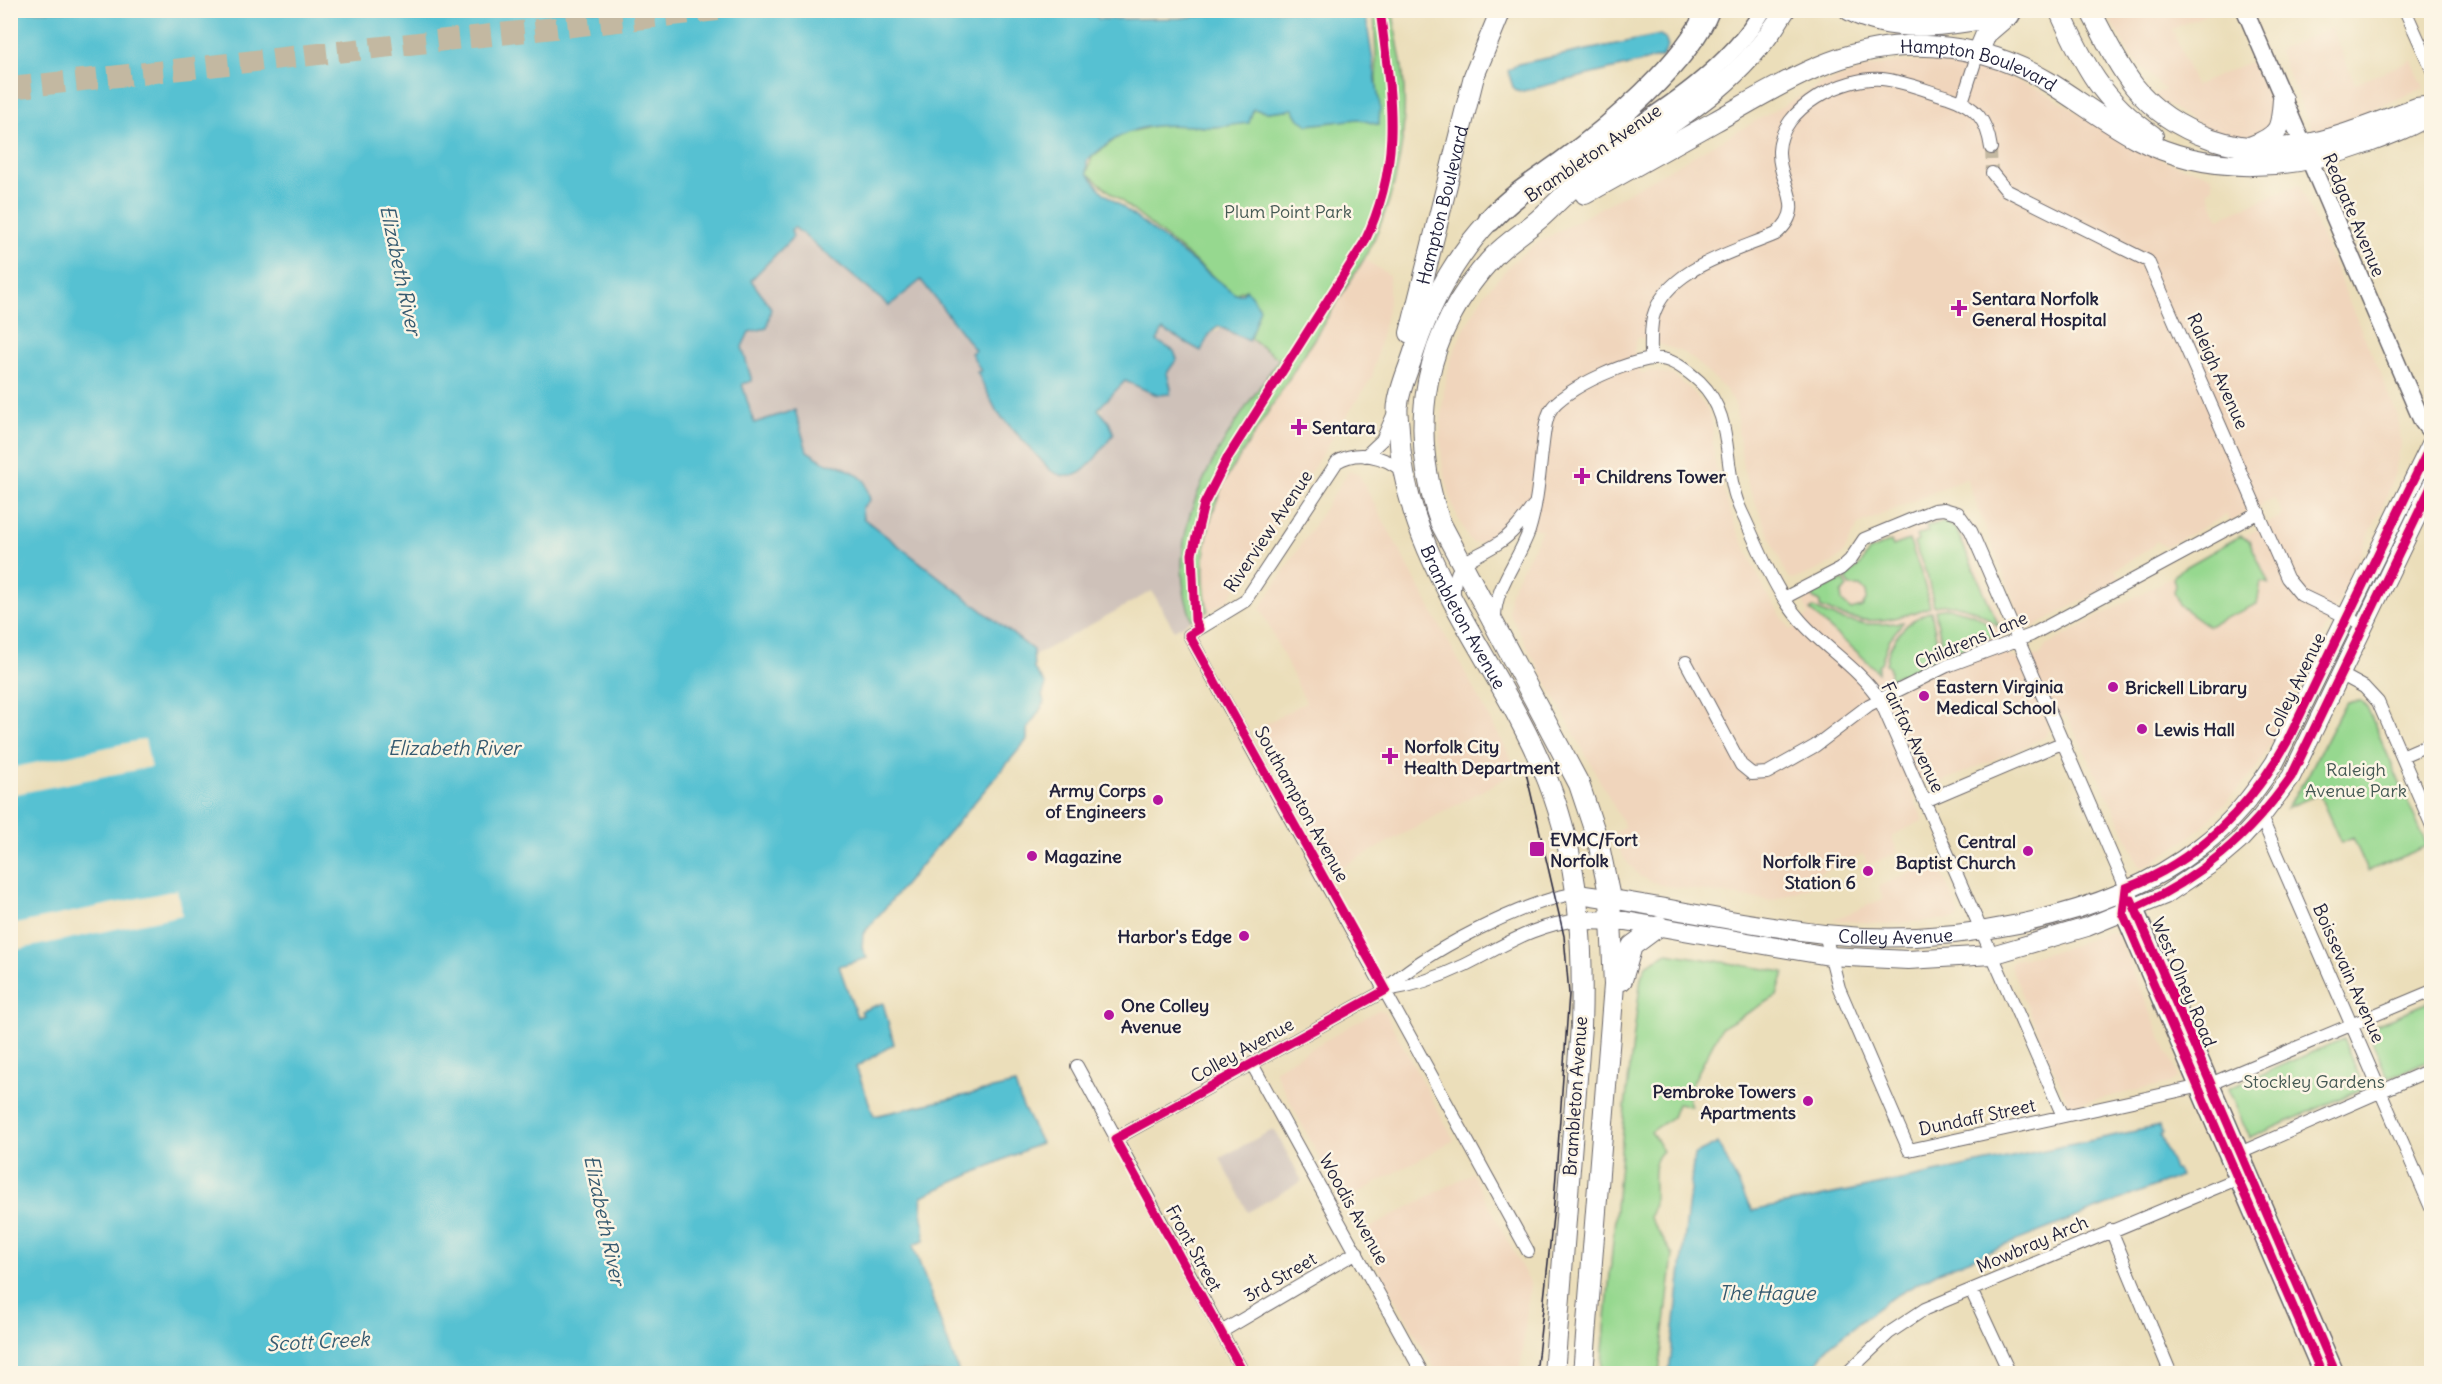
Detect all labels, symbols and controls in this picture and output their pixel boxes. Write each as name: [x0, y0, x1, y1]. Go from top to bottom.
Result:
street label: Hampton Boulevard: [1900, 34, 2062, 96]
street label: Brambleton Avenue: [1520, 99, 1666, 207]
street label: Hampton Boulevard: [1411, 123, 1473, 287]
street label: Redgate Avenue: [2318, 150, 2390, 280]
park label: Plum Point Park: [1224, 200, 1352, 223]
water label: Elizabeth River: [375, 203, 428, 340]
place label: Sentara Norfolk General Hospital: [1972, 287, 2106, 331]
marker: Sentara Norfolk General Hospital: [1950, 299, 1968, 317]
street label: Raleigh Avenue: [2182, 309, 2254, 433]
place label: Sentara: [1312, 416, 1376, 439]
marker: Sentara: [1290, 418, 1308, 436]
place label: Childrens Tower: [1596, 465, 1726, 488]
street label: Riverview Avenue: [1219, 466, 1317, 596]
marker: Childrens Tower: [1573, 467, 1591, 485]
street label: Brambleton Avenue: [1416, 541, 1512, 693]
street label: Childrens Lane: [1911, 606, 2031, 674]
street label: Colley Avenue: [2260, 629, 2330, 741]
place label: Eastern Virginia Medical School: [1936, 675, 2064, 719]
place label: Brickell Library: [2125, 676, 2247, 699]
street label: Fairfax Avenue: [1876, 678, 1950, 796]
marker: Brickell Library: [2106, 680, 2120, 694]
marker: Eastern Virginia Medical School: [1917, 689, 1931, 703]
place label: Lewis Hall: [2154, 718, 2235, 741]
street label: Southampton Avenue: [1250, 722, 1354, 886]
marker: Lewis Hall: [2135, 722, 2149, 736]
water label: Elizabeth River: [388, 735, 523, 760]
place label: Norfolk City Health Department: [1404, 735, 1561, 779]
marker: Norfolk City Health Department: [1381, 747, 1399, 765]
park label: Raleigh Avenue Park: [2305, 758, 2407, 802]
place label: Army Corps of Engineers: [1045, 779, 1146, 823]
marker: Army Corps of Engineers: [1151, 793, 1165, 807]
place label: EVMC/Fort Norfolk: [1550, 828, 1639, 872]
place label: Central Baptist Church: [1896, 830, 2017, 874]
marker: EVMC/Fort Norfolk: [1528, 840, 1546, 858]
marker: Central Baptist Church: [2021, 844, 2035, 858]
place label: Magazine: [1044, 845, 1122, 868]
marker: Magazine: [1025, 849, 1039, 863]
place label: Norfolk Fire Station 6: [1762, 850, 1856, 894]
marker: Norfolk Fire Station 6: [1861, 864, 1875, 878]
street label: Boissevain Avenue: [2308, 900, 2390, 1046]
street label: West Olney Road: [2146, 914, 2222, 1051]
street label: Colley Avenue: [1838, 923, 1954, 949]
place label: Harbor's Edge: [1118, 925, 1232, 948]
marker: Harbor's Edge: [1237, 929, 1251, 943]
place label: One Colley Avenue: [1121, 994, 1209, 1038]
marker: One Colley Avenue: [1102, 1008, 1116, 1022]
street label: Colley Avenue: [1186, 1012, 1298, 1088]
street label: Brambleton Avenue: [1558, 1015, 1592, 1177]
park label: Stockley Gardens: [2243, 1070, 2385, 1093]
place label: Pembroke Towers Apartments: [1652, 1080, 1796, 1124]
street label: Dundaff Street: [1917, 1093, 2037, 1141]
marker: Pembroke Towers Apartments: [1801, 1094, 1815, 1108]
street label: Woodis Avenue: [1314, 1149, 1394, 1269]
water label: Elizabeth River: [579, 1153, 632, 1290]
street label: Front Street: [1161, 1201, 1227, 1295]
street label: Mowbray Arch: [1973, 1210, 2091, 1278]
street label: 3rd Street: [1239, 1247, 1321, 1307]
water label: The Hague: [1719, 1280, 1817, 1305]
water label: Scott Creek: [266, 1326, 372, 1356]

